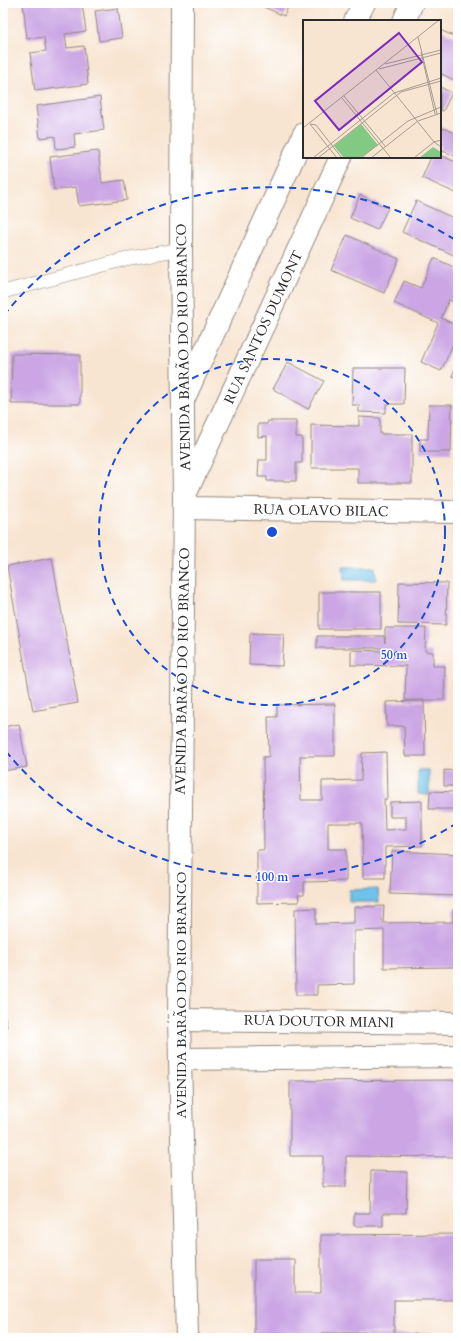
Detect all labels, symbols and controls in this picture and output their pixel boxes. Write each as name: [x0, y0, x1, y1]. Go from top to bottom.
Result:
inset map: [303, 20, 441, 158]
street label: AVENIDA BARÃO DO RIO BRANCO: [172, 223, 195, 471]
street label: RUA SANTOS DUMONT: [220, 247, 307, 407]
street label: RUA OLAVO BILAC: [253, 500, 389, 521]
centre of rings: [265, 525, 279, 539]
street label: AVENIDA BARÃO DO RIO BRANCO: [171, 547, 194, 795]
text: 50 m: [381, 647, 408, 663]
text: 100 m: [256, 869, 289, 885]
street label: AVENIDA BARÃO DO RIO BRANCO: [172, 871, 191, 1119]
street label: RUA DOUTOR MIANI: [244, 1011, 394, 1032]

